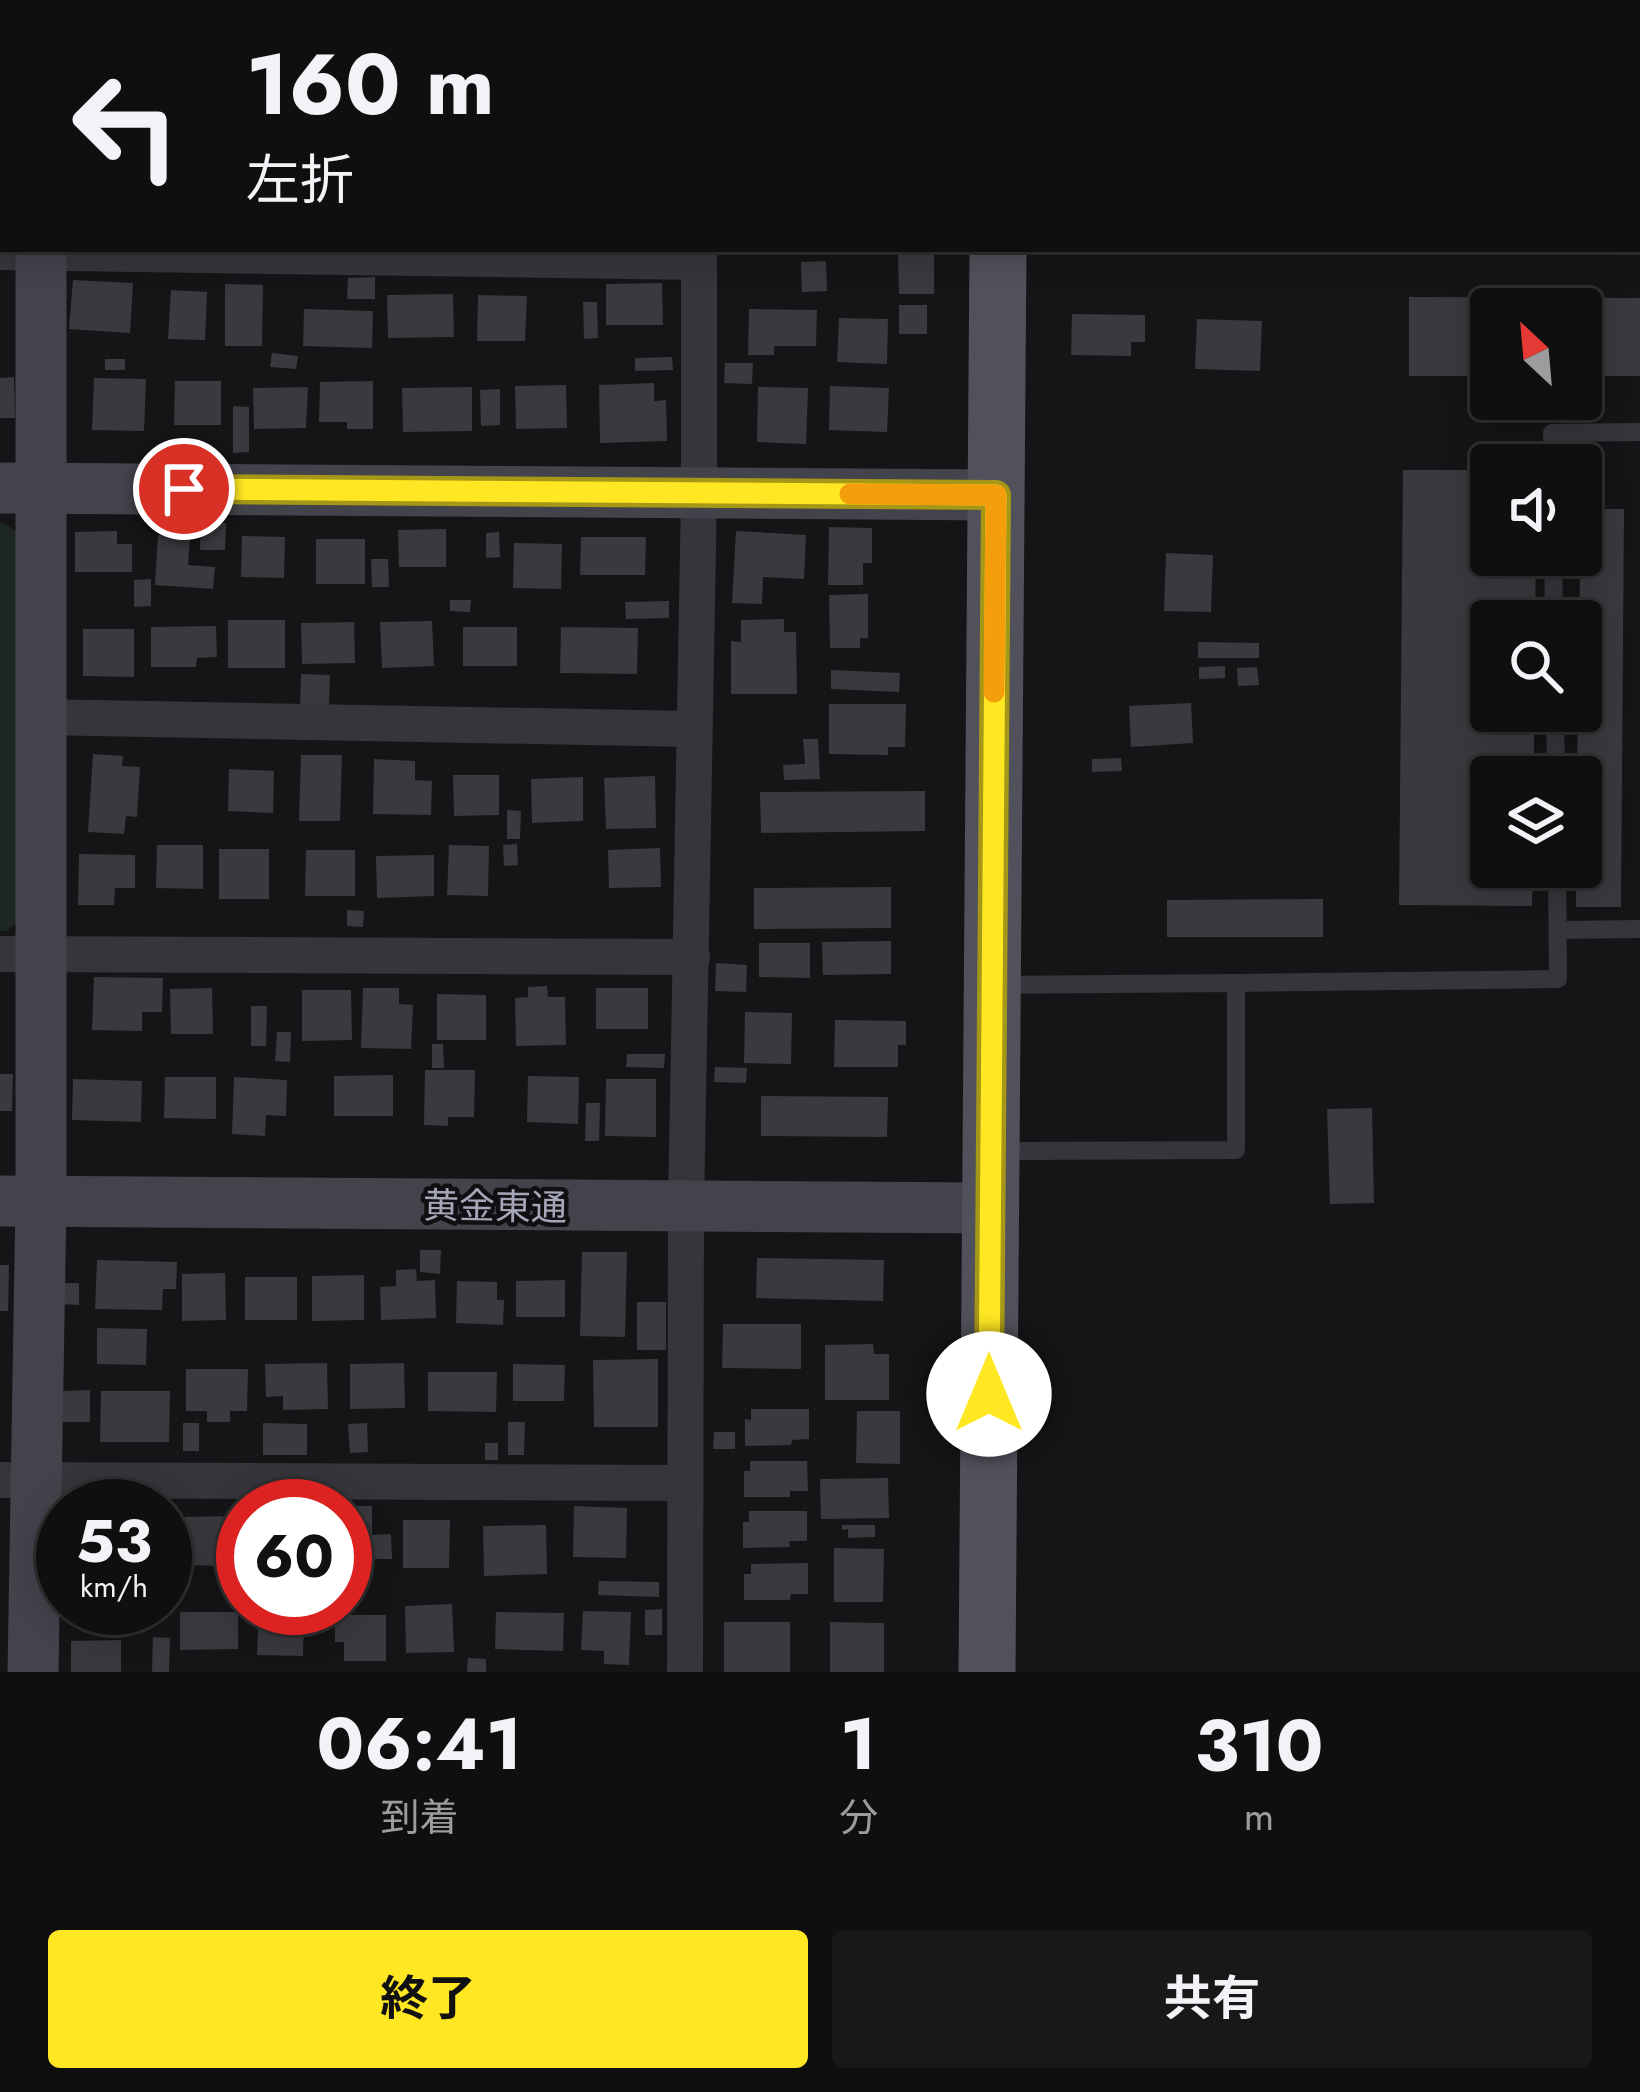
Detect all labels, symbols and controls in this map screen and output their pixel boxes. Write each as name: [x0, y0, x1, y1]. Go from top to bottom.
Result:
text: 160 m: [246, 24, 495, 146]
icon: left: [48, 48, 204, 204]
text: 左折: [246, 141, 354, 219]
north arrow: [1470, 288, 1602, 420]
map controls: [1470, 288, 1602, 888]
pin: [133, 438, 235, 540]
button: sound: [1470, 444, 1602, 576]
icon: arrive: [151, 456, 217, 522]
button: search: [1470, 600, 1602, 732]
button: layers: [1470, 756, 1602, 888]
street label: 黄金東通: [423, 1179, 567, 1233]
position arrow: [926, 1331, 1052, 1457]
speed limit sign: 60: [216, 1479, 372, 1635]
text: 53: [76, 1498, 152, 1585]
text: km/h: [80, 1565, 148, 1608]
text: 06:41: [317, 1692, 522, 1796]
text: 1: [840, 1692, 877, 1796]
text: 310: [1194, 1694, 1323, 1798]
text: m: [1244, 1788, 1274, 1845]
text: 到着: [380, 1789, 458, 1846]
text: 分: [839, 1789, 878, 1846]
button: 終了: [48, 1930, 808, 2068]
button: 共有: [832, 1930, 1592, 2068]

